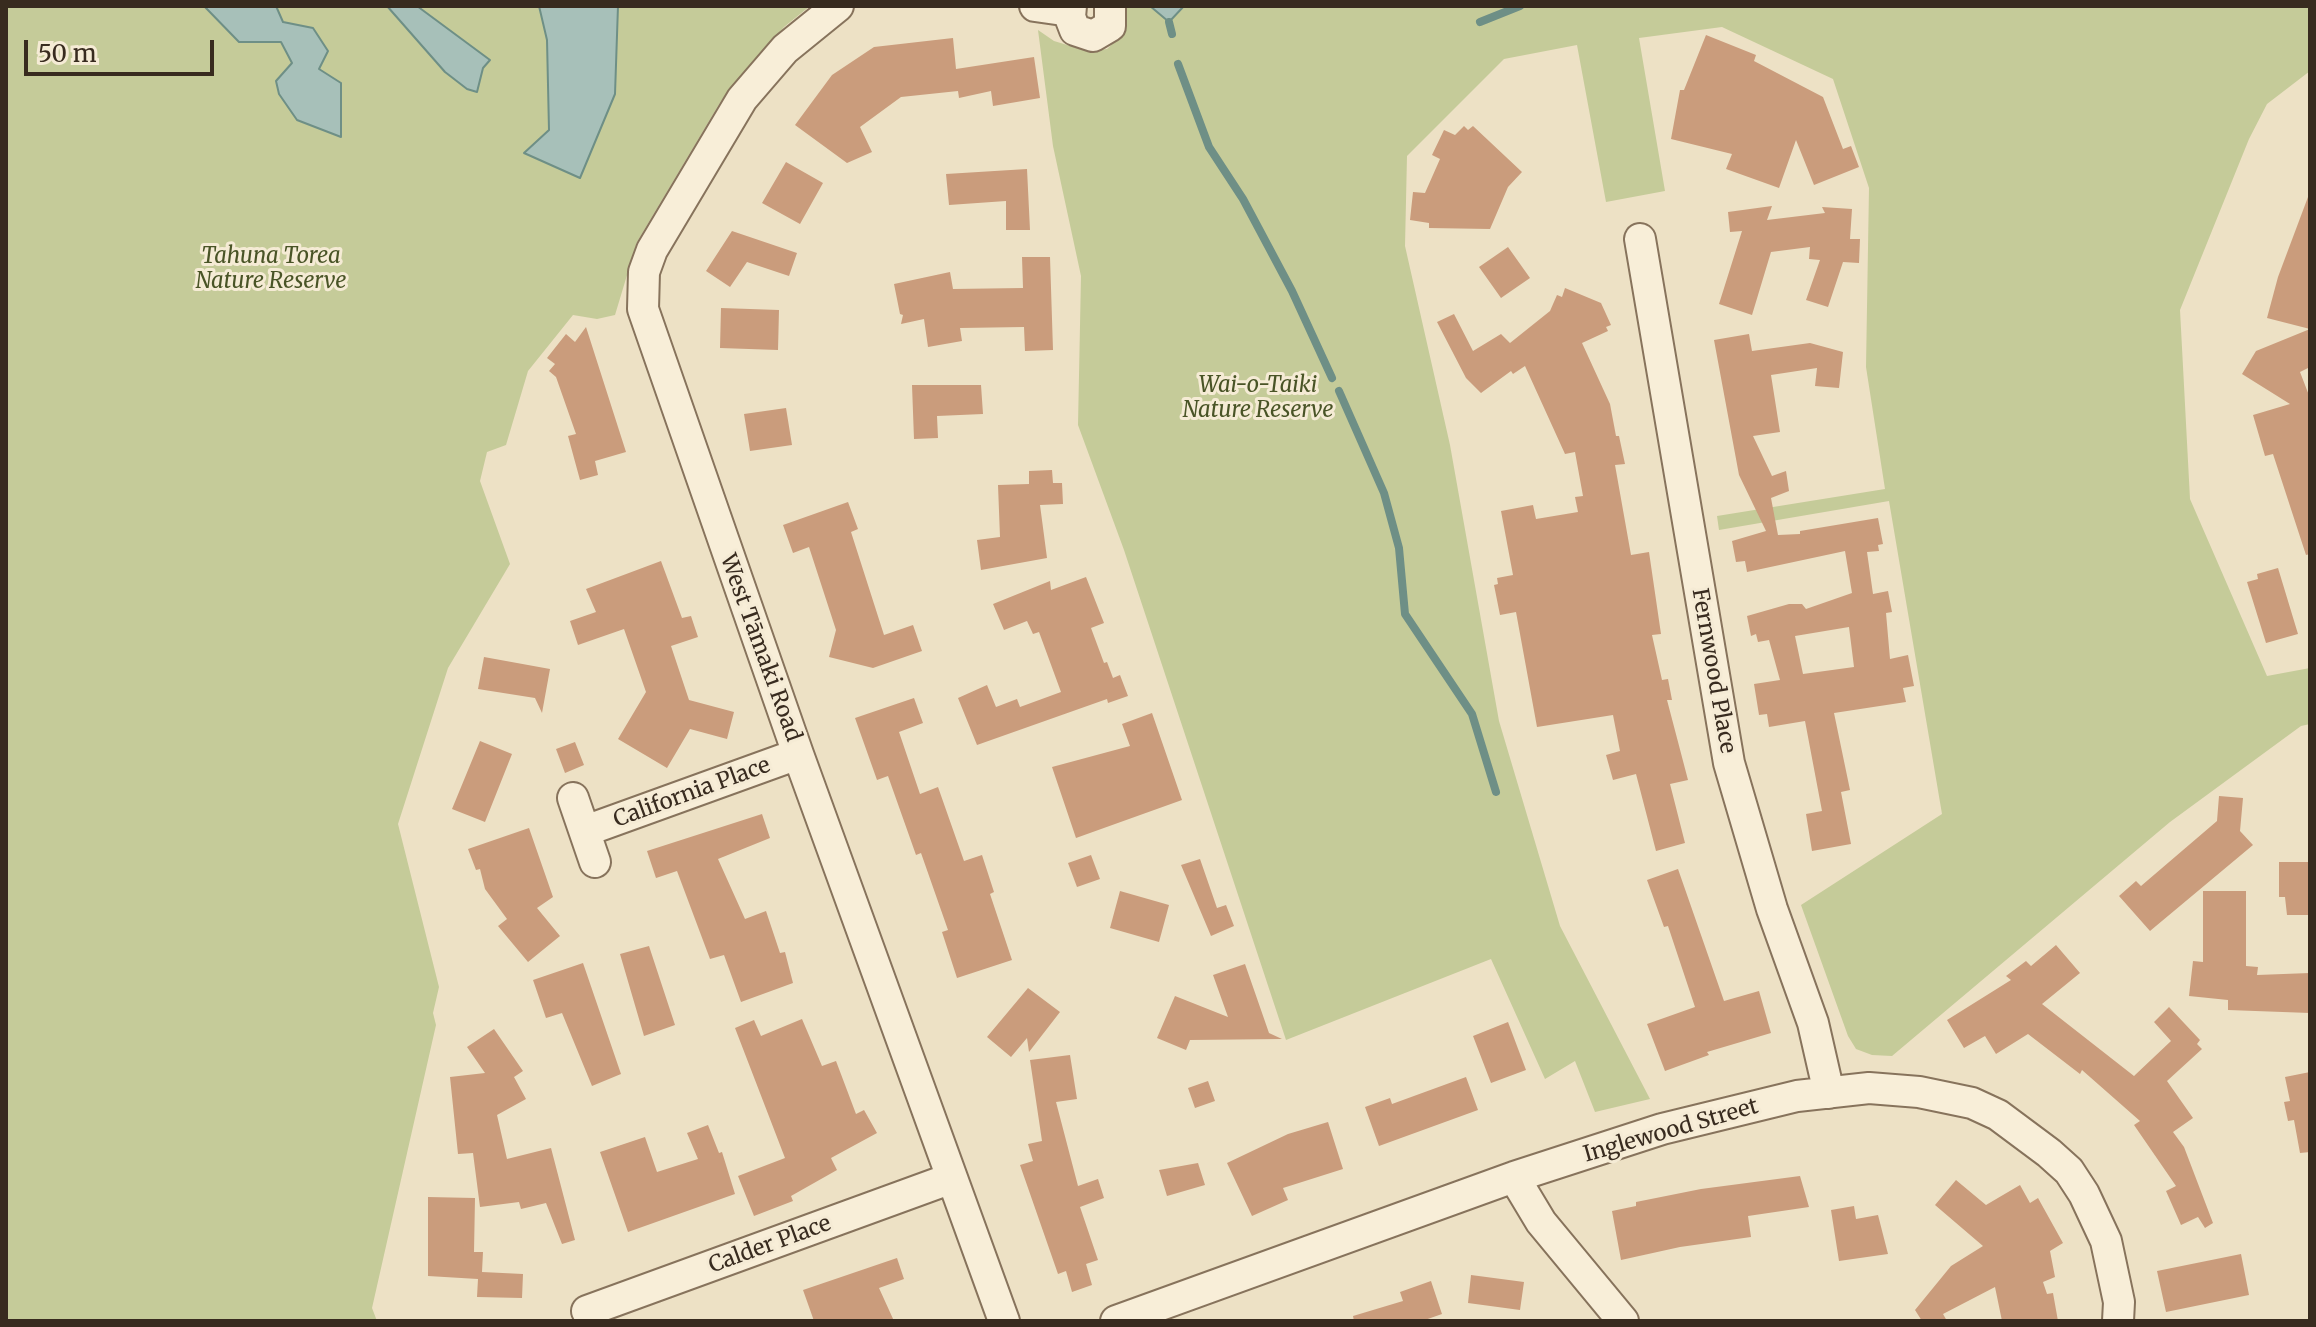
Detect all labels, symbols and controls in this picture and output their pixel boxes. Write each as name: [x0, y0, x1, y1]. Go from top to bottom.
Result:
scale bar: [28, 24, 218, 74]
text: 50 m: [38, 38, 97, 69]
park label: Tahuna Torea Nature Reserve: [195, 244, 347, 296]
park label: Wai-o-Taiki Nature Reserve: [1182, 373, 1334, 424]
street label: West Tāmaki Road: [714, 551, 806, 745]
street label: Fernwood Place: [1686, 586, 1740, 756]
street label: California Place: [610, 752, 774, 834]
street label: Inglewood Street: [1581, 1093, 1761, 1169]
street label: Calder Place: [705, 1211, 835, 1279]

